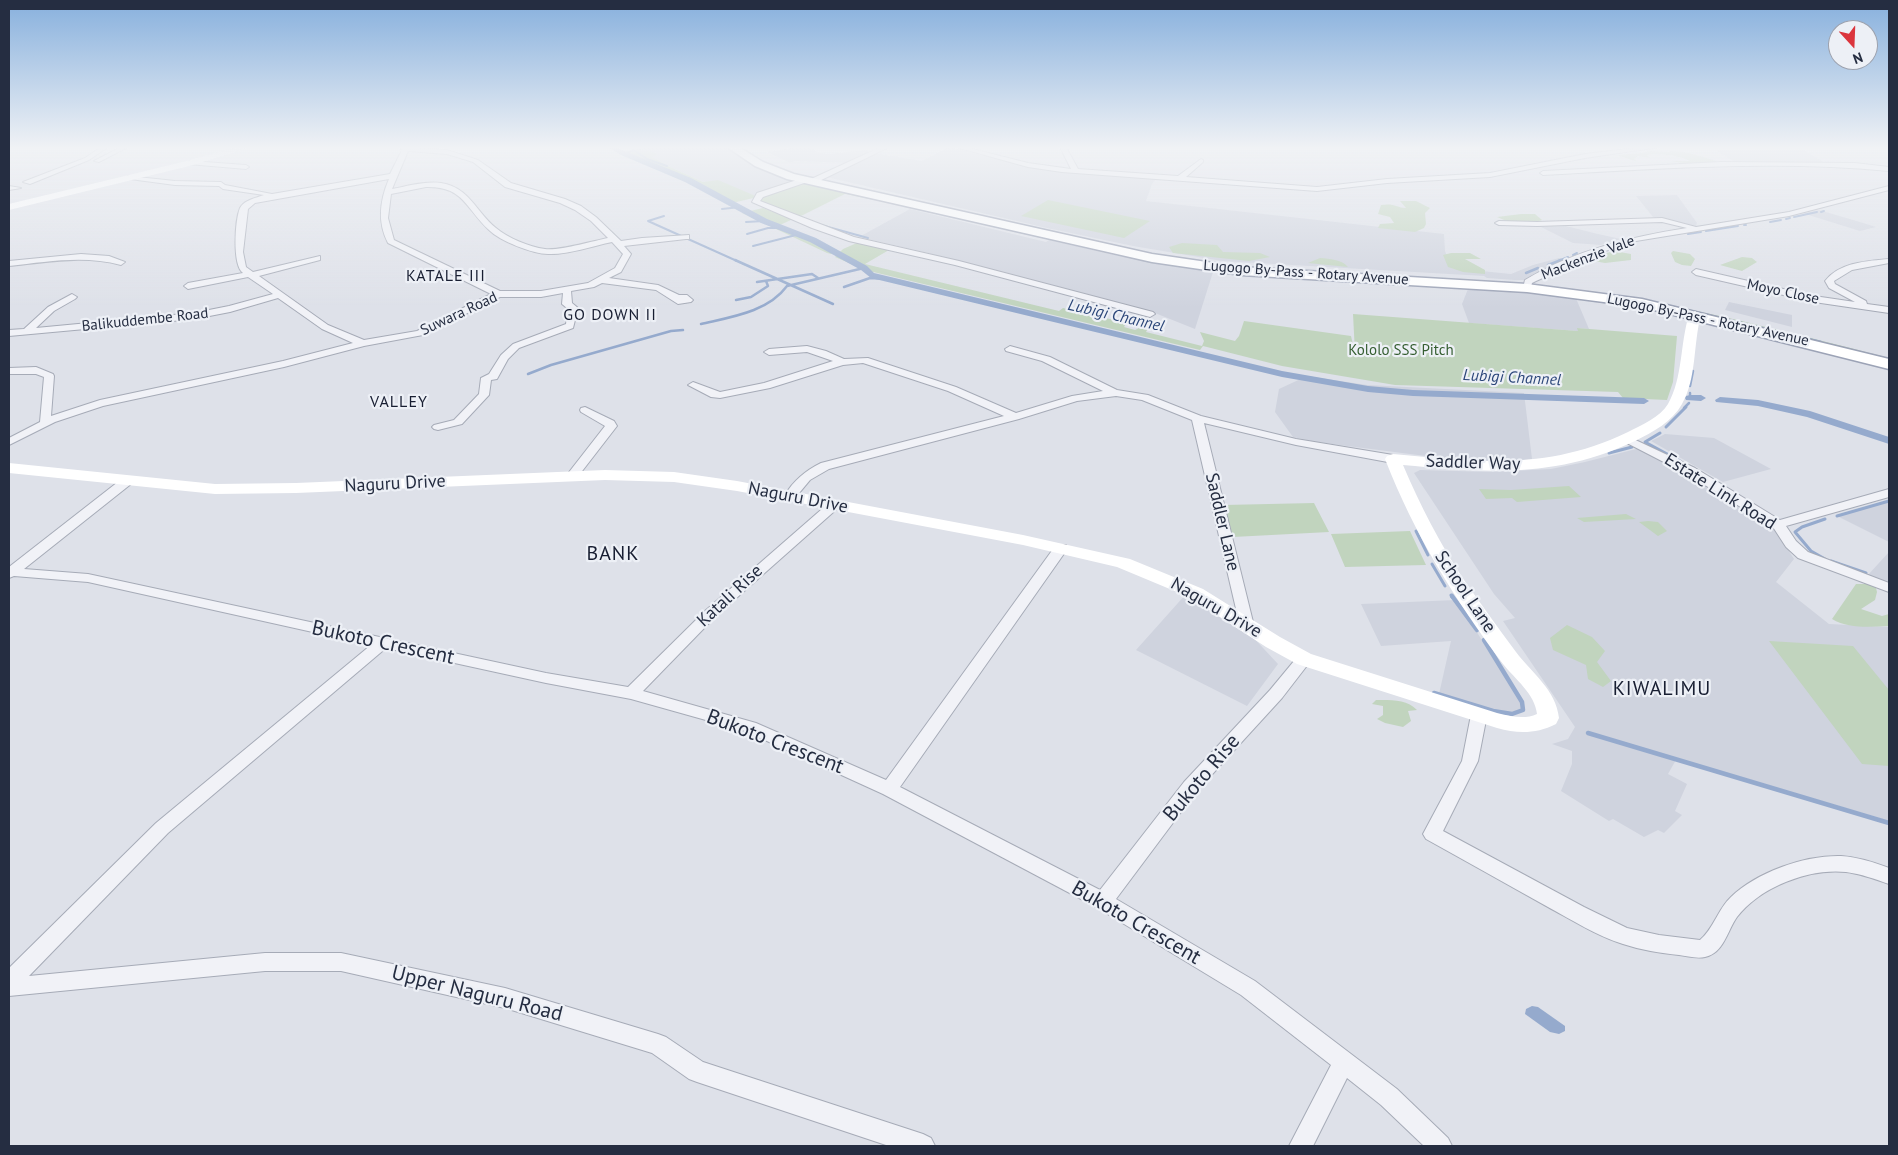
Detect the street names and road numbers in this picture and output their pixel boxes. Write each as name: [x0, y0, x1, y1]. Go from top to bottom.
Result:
street label: Mackenzie Vale: [1539, 232, 1637, 284]
street label: Lugogo By-Pass - Rotary Avenue: [1203, 257, 1409, 289]
street label: Moyo Close: [1745, 276, 1821, 308]
street label: Suwara Road: [418, 288, 500, 340]
street label: Lugogo By-Pass - Rotary Avenue: [1605, 290, 1811, 350]
street label: Balikuddembe Road: [81, 304, 209, 336]
street label: Estate Link Road: [1660, 449, 1780, 535]
street label: Saddler Way: [1425, 451, 1521, 475]
street label: Naguru Drive: [344, 471, 446, 497]
street label: Saddler Lane: [1200, 471, 1244, 573]
street label: Naguru Drive: [746, 478, 850, 518]
street label: School Lane: [1430, 547, 1500, 637]
street label: Katali Rise: [693, 560, 767, 632]
street label: Naguru Drive: [1167, 573, 1265, 643]
street label: Bukoto Crescent: [309, 616, 457, 670]
street label: Bukoto Crescent: [703, 704, 847, 780]
street label: Bukoto Rise: [1158, 729, 1246, 827]
street label: Bukoto Crescent: [1067, 876, 1205, 970]
street label: Upper Naguru Road: [389, 961, 565, 1027]

